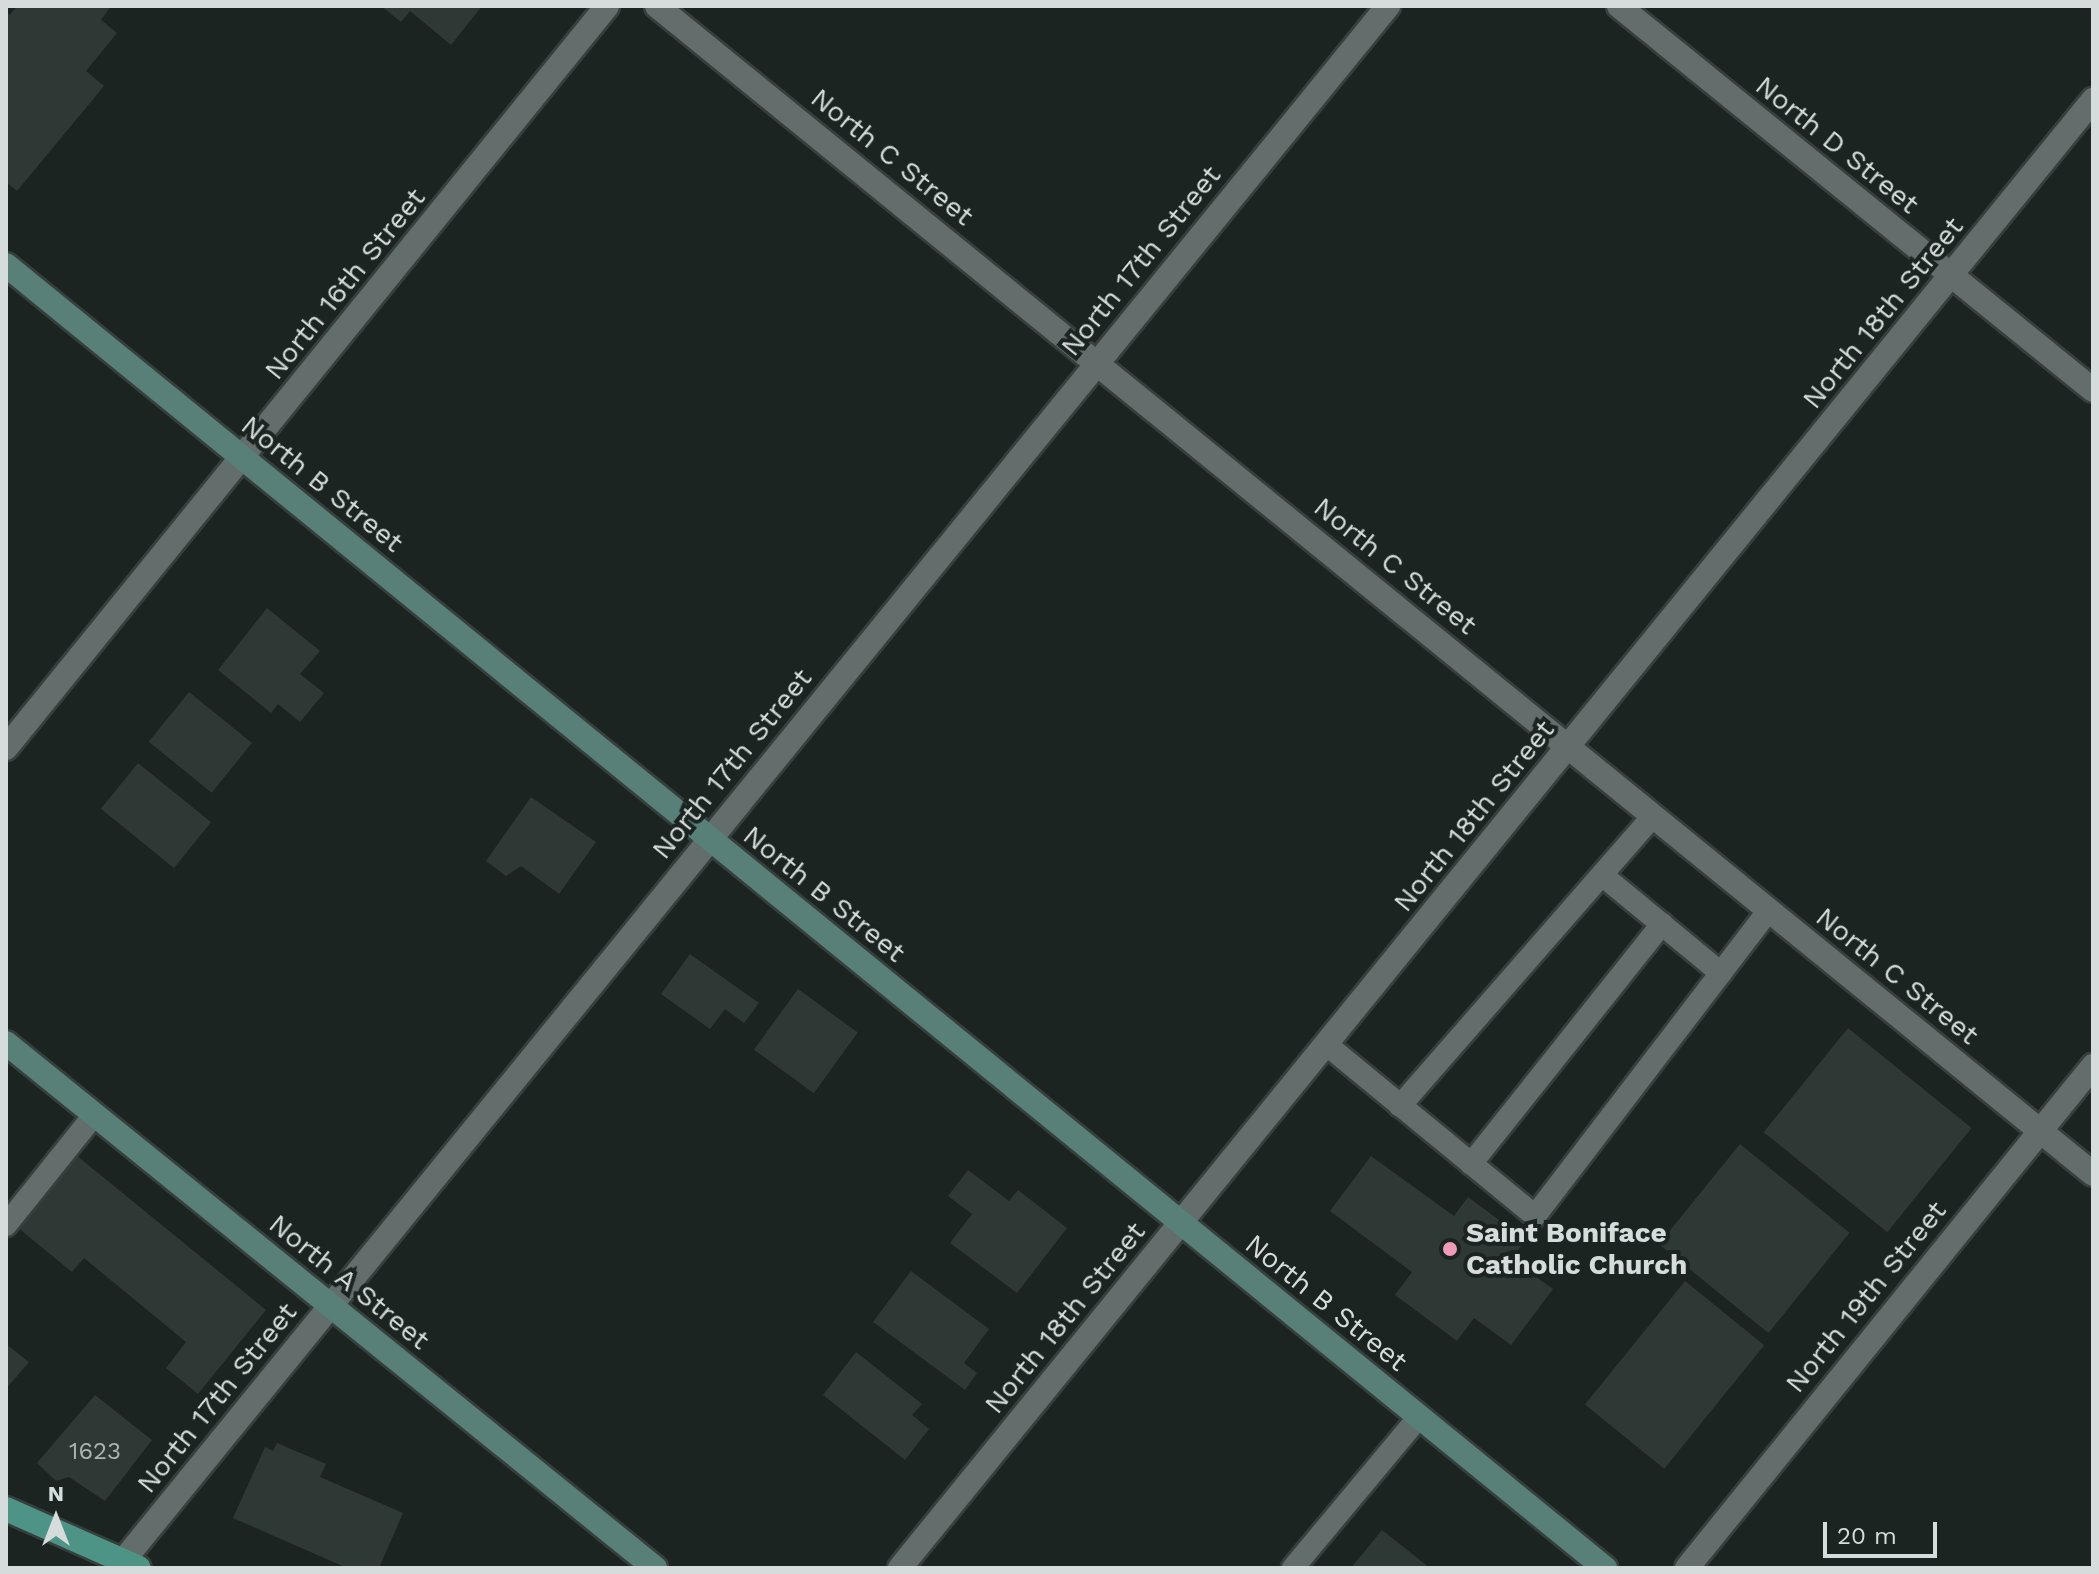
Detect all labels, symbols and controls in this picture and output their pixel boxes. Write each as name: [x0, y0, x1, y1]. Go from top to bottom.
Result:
street label: North D Street: [1749, 69, 1925, 221]
street label: North C Street: [804, 81, 980, 233]
street label: North 17th Street: [1054, 159, 1228, 363]
street label: North 16th Street: [257, 181, 433, 387]
street label: North 18th Street: [1795, 210, 1971, 416]
street label: North B Street: [234, 409, 410, 559]
street label: North C Street: [1307, 490, 1483, 642]
street label: North 17th Street: [645, 662, 819, 866]
street label: North 18th Street: [1386, 713, 1562, 919]
street label: North B Street: [736, 819, 912, 969]
street label: North C Street: [1809, 900, 1985, 1052]
street label: North 19th Street: [1778, 1194, 1954, 1400]
street label: North A Street: [261, 1206, 437, 1358]
street label: North 18th Street: [977, 1215, 1153, 1421]
place label: Saint Boniface Catholic Church: [1466, 1216, 1687, 1282]
street label: North B Street: [1238, 1228, 1414, 1378]
marker: Saint Boniface Catholic Church: [1441, 1240, 1459, 1258]
street label: North 17th Street: [130, 1296, 304, 1500]
house number: 1623: [69, 1438, 121, 1466]
north arrow: [16, 1478, 96, 1558]
text: N: [48, 1481, 64, 1506]
scale bar: [1827, 1506, 1941, 1556]
text: 20 m: [1837, 1522, 1897, 1550]

